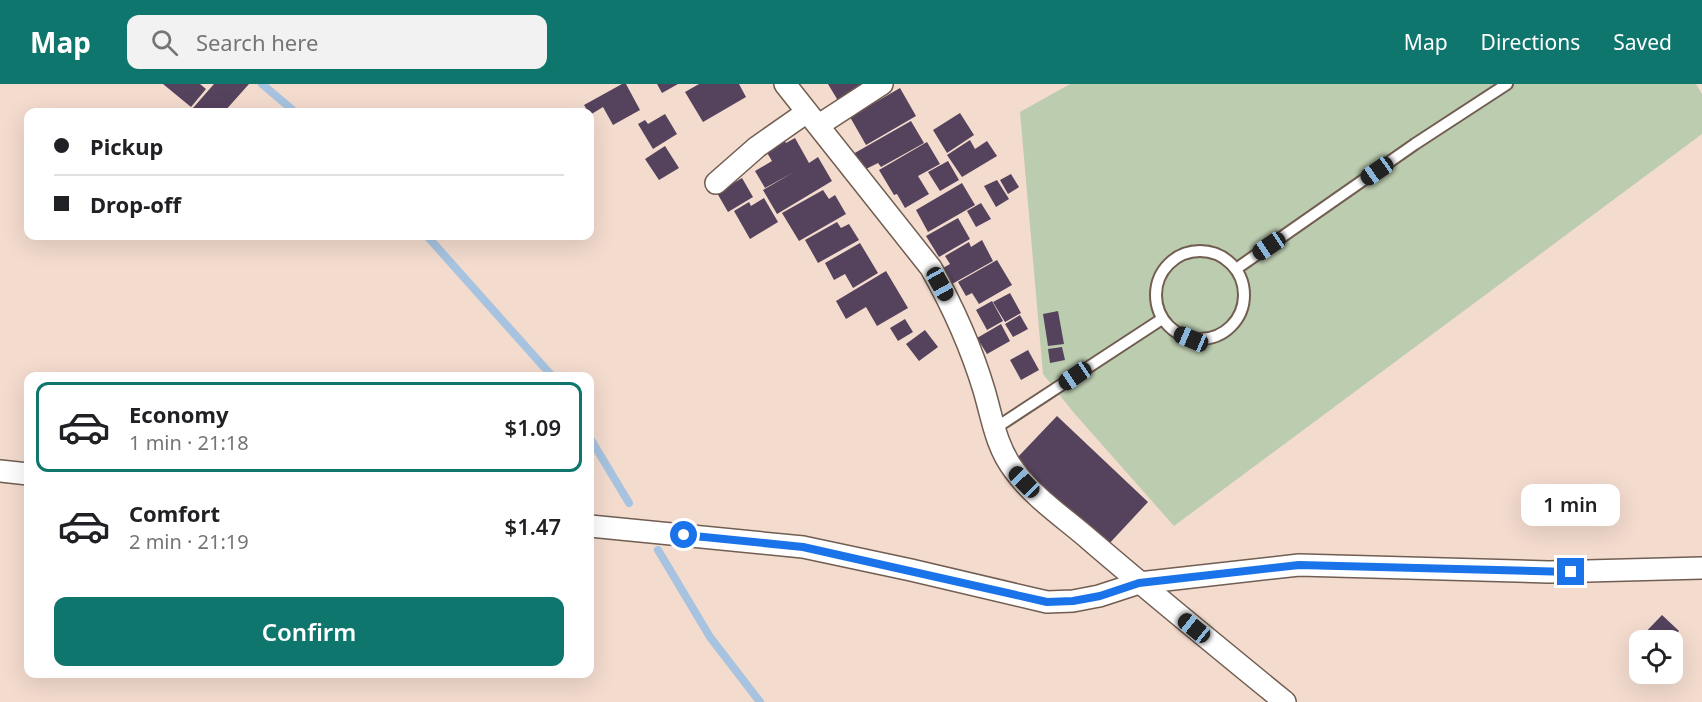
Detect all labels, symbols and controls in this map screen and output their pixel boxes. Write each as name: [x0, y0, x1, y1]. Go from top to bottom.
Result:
search box: [127, 15, 547, 69]
text: Map: [30, 23, 91, 61]
icon: search: [148, 26, 181, 59]
text: Search here: [196, 27, 318, 57]
text: Map: [1404, 28, 1448, 56]
text: Directions: [1481, 28, 1580, 56]
text: Saved: [1613, 28, 1672, 56]
text: Pickup: [90, 131, 163, 161]
car: [1357, 153, 1397, 189]
text: Drop-off: [90, 189, 181, 219]
car: [1249, 228, 1289, 264]
car: [923, 264, 957, 304]
car: [1171, 324, 1211, 354]
car: [1055, 358, 1095, 394]
text: Economy: [129, 399, 228, 429]
icon: car: [57, 400, 111, 454]
text: $1.09: [505, 412, 561, 442]
text: 1 min · 21:18: [129, 429, 249, 456]
car: [1005, 463, 1043, 501]
callout: 1 min: [1522, 485, 1620, 527]
text: 1 min: [1543, 491, 1598, 518]
text: Comfort: [129, 498, 220, 528]
icon: car: [57, 499, 111, 553]
text: $1.47: [505, 511, 561, 541]
route start: [670, 521, 697, 548]
text: 2 min · 21:19: [129, 528, 249, 555]
route end: [1557, 558, 1584, 585]
button: Confirm: [54, 597, 564, 666]
car: [1174, 610, 1214, 646]
map controls: [1629, 630, 1683, 684]
button: locate: [1629, 630, 1683, 684]

